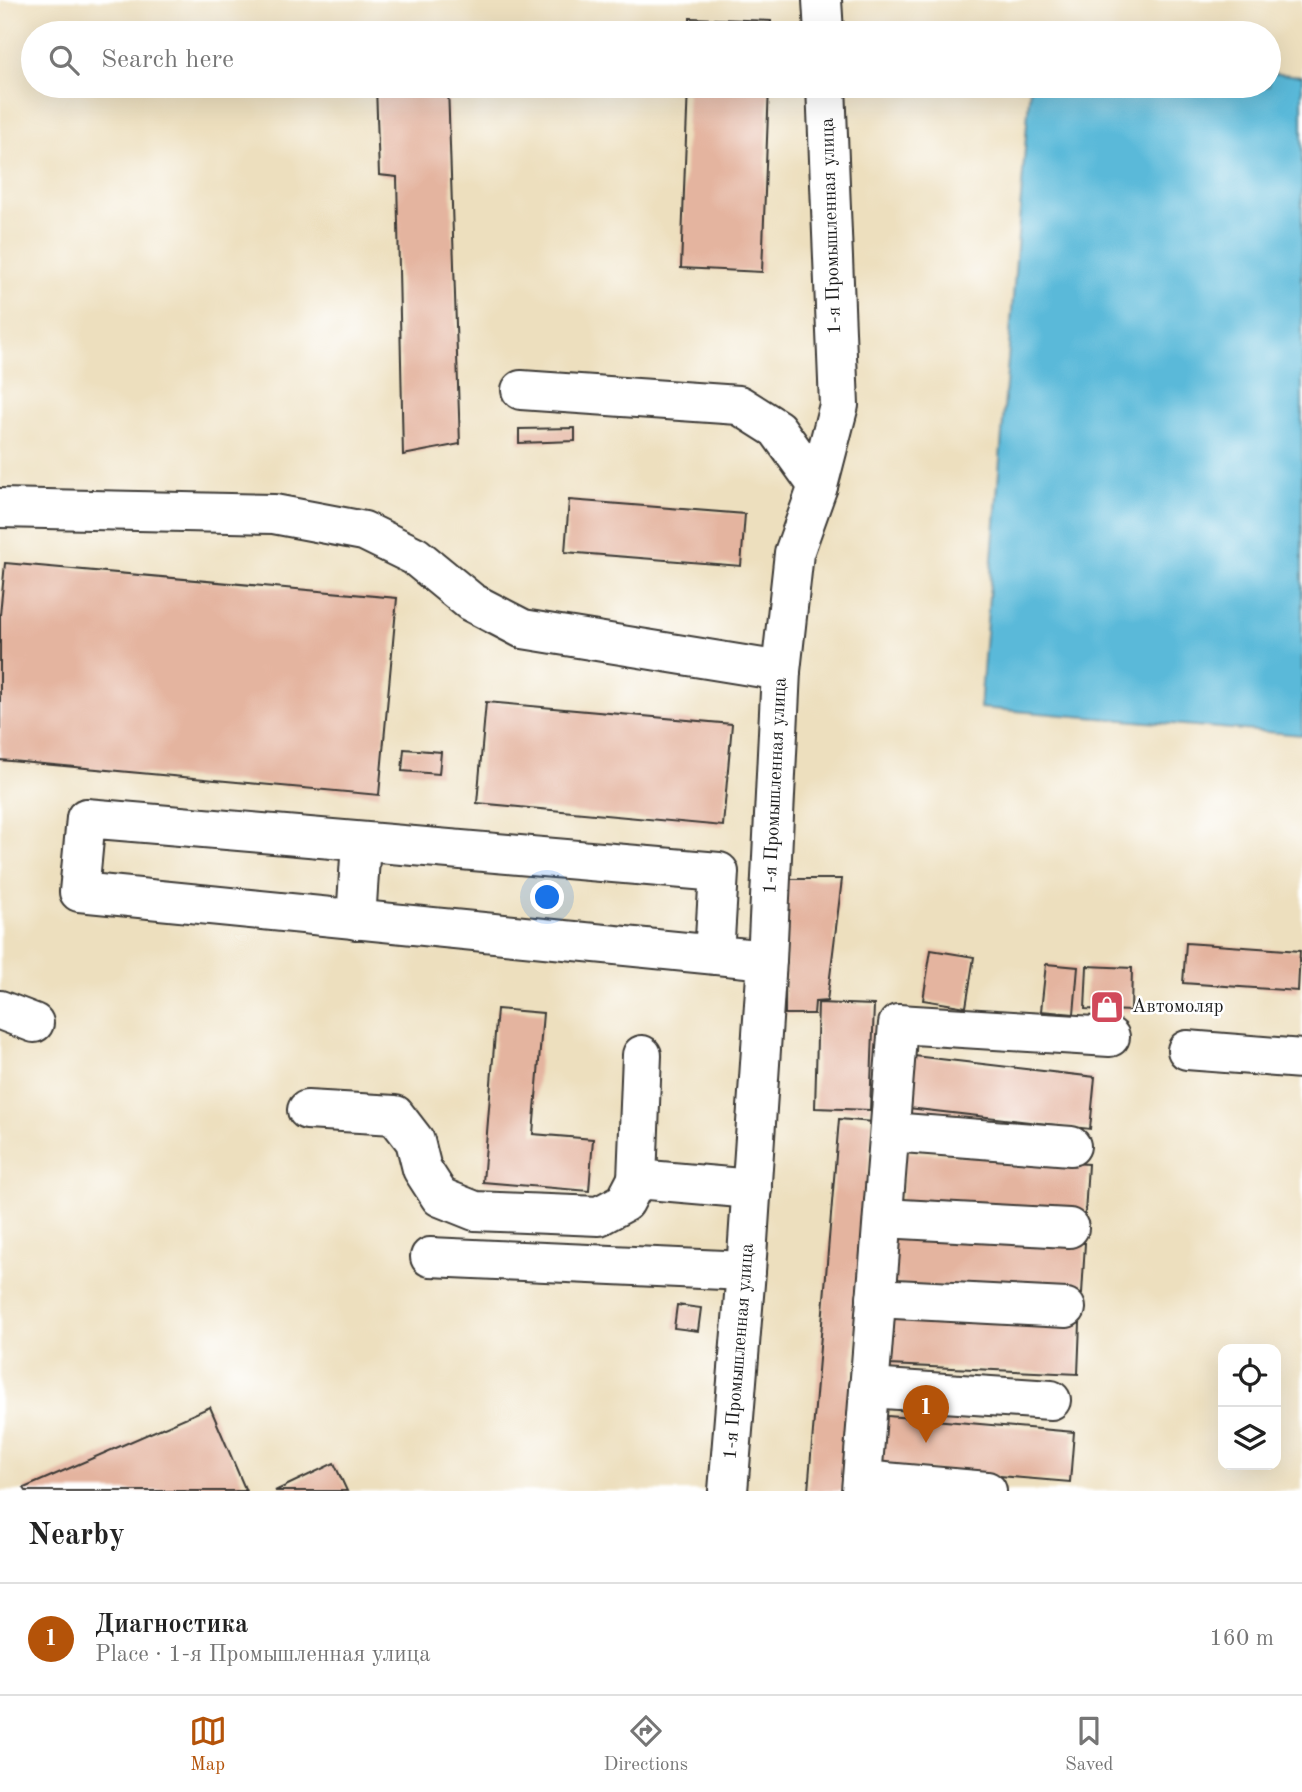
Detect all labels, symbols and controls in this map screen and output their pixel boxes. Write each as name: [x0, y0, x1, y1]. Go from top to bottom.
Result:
search box: [21, 21, 1281, 98]
icon: search: [45, 41, 83, 79]
text: Search here: [101, 47, 234, 73]
street label: 1-я Промышленная улица: [819, 117, 845, 335]
street label: 1-я Промышленная улица: [761, 676, 790, 894]
your location: [530, 880, 564, 914]
shop icon: Автомоляр: [1088, 988, 1126, 1026]
place label: Автомоляр: [1132, 998, 1224, 1017]
street label: 1-я Промышленная улица: [721, 1242, 757, 1460]
map controls: [1218, 1344, 1281, 1470]
button: locate: [1218, 1344, 1281, 1407]
pin: 1: [903, 1385, 949, 1443]
button: layers: [1218, 1407, 1281, 1470]
text: Nearby: [28, 1521, 125, 1551]
text: Диагностика: [95, 1612, 248, 1638]
text: 1: [44, 1627, 58, 1650]
text: 160 m: [1209, 1627, 1274, 1650]
text: Place · 1-я Промышленная улица: [95, 1643, 431, 1666]
tab: Map: [189, 1712, 227, 1777]
tab: Directions: [604, 1712, 688, 1777]
tab: Saved: [1065, 1712, 1113, 1777]

